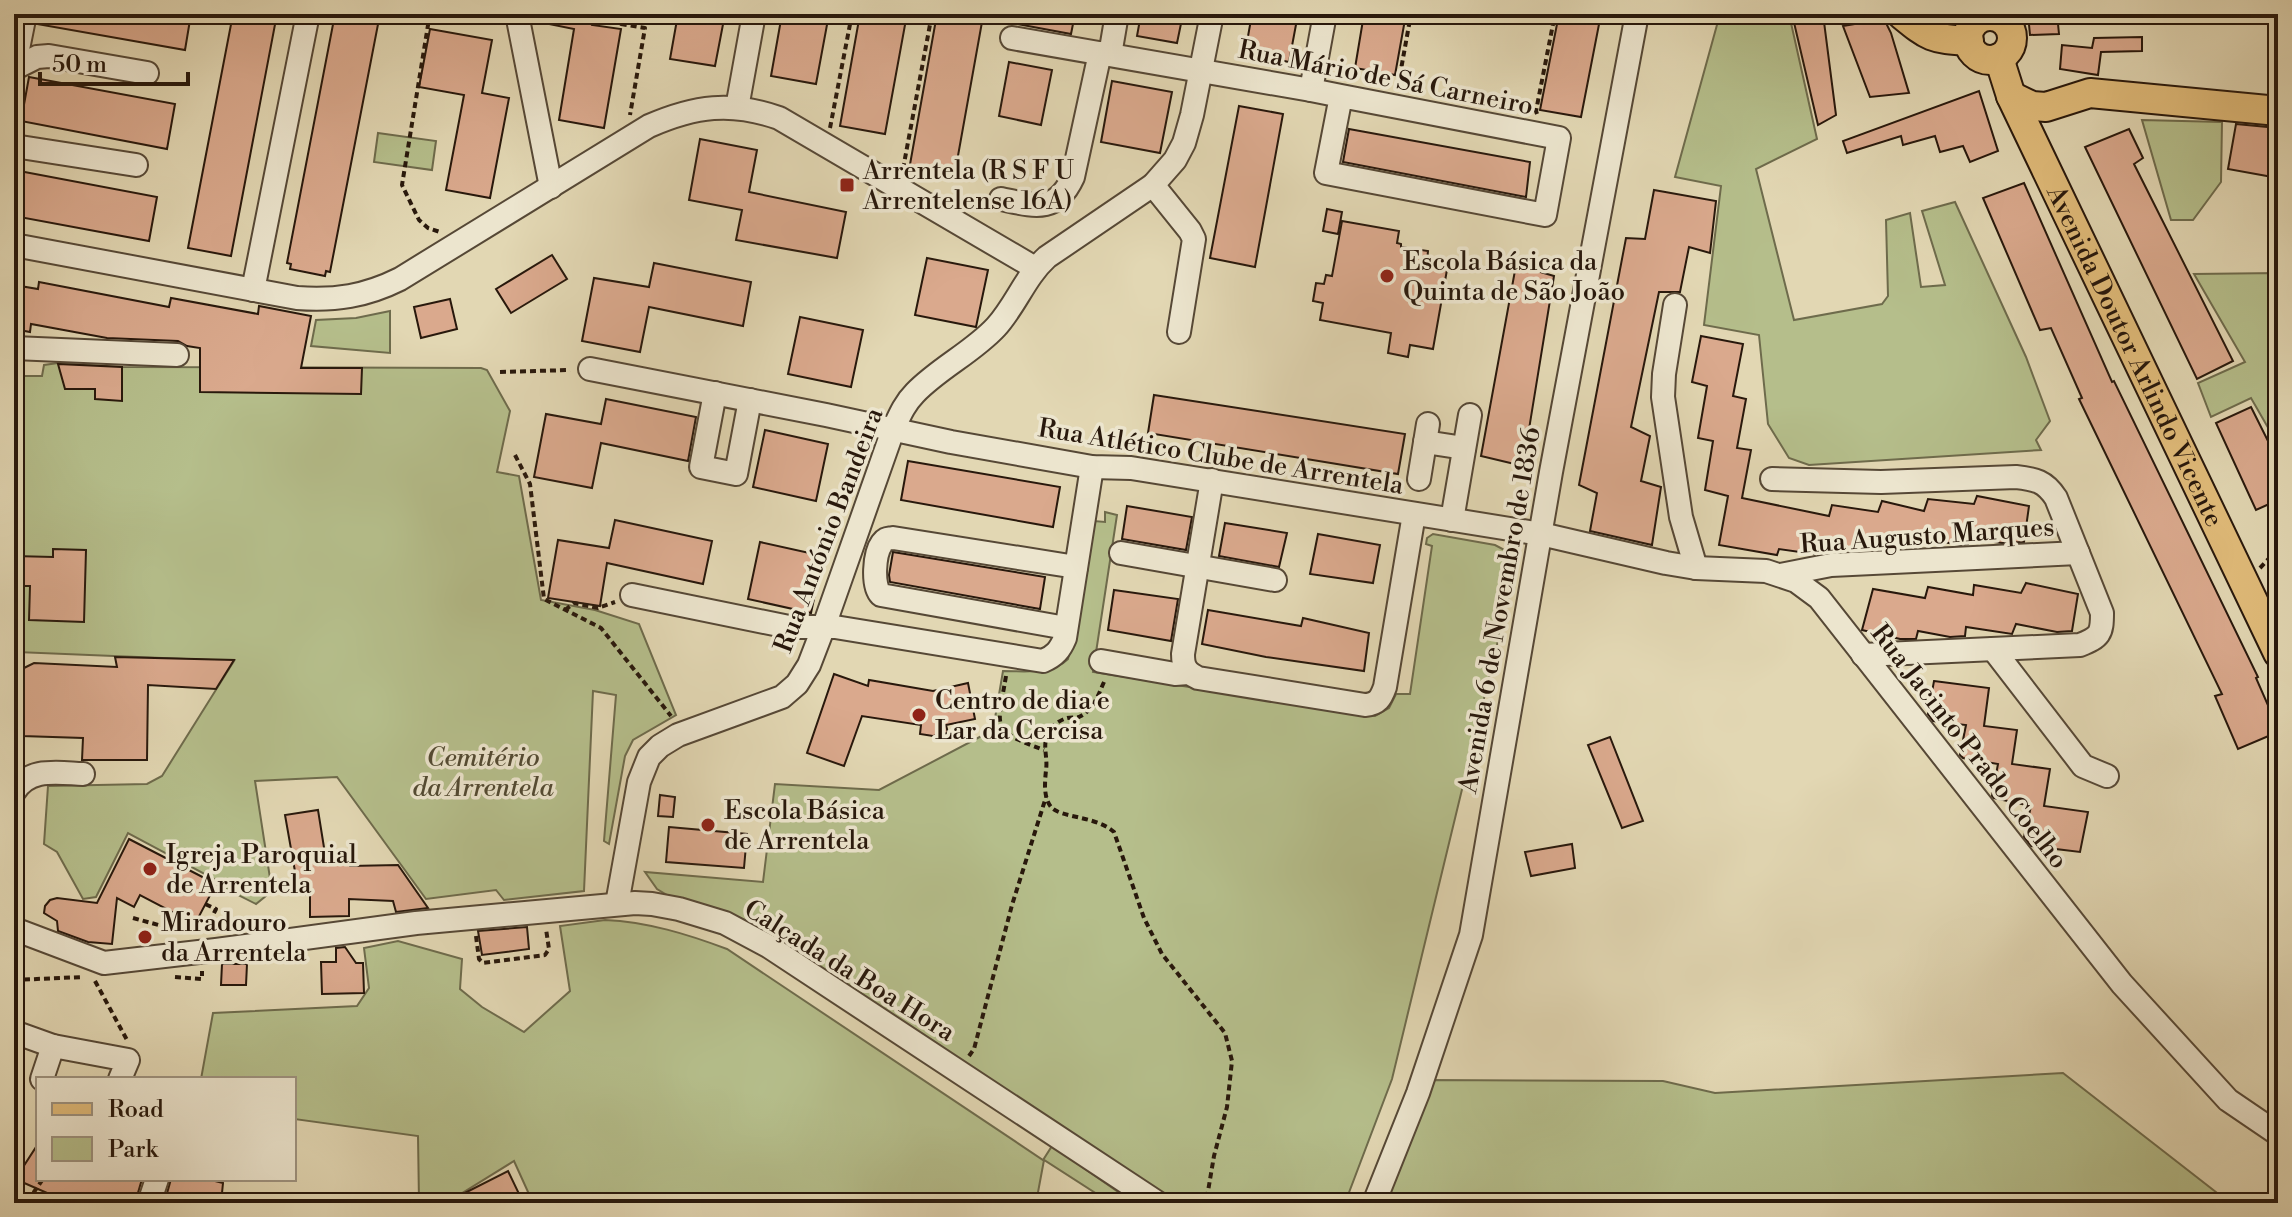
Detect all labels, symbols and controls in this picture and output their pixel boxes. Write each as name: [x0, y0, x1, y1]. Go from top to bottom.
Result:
street label: Rua Mário de Sá Carneiro: [1236, 34, 1536, 122]
scale bar: [40, 36, 188, 86]
text: 50 m: [52, 50, 107, 80]
place label: Arrentela (R S F U Arrentelense 16A): [862, 155, 1074, 217]
marker: Arrentela (R S F U Arrentelense 16A): [838, 176, 856, 194]
street label: Avenida Doutor Arlindo Vicente: [2039, 180, 2230, 532]
place label: Escola Básica da Quinta de São João: [1403, 246, 1625, 308]
marker: Escola Básica da Quinta de São João: [1378, 267, 1396, 285]
street label: Rua António Bandeira: [767, 403, 891, 657]
street label: Rua Atlético Clube de Arrentela: [1036, 412, 1407, 502]
street label: Avenida 6 de Novembro de 1836: [1452, 425, 1548, 797]
street label: Rua Augusto Marques: [1799, 511, 2055, 561]
street label: Rua Jacinto Prado Coelho: [1864, 618, 2075, 875]
place label: Centro de dia e Lar da Cercisa: [935, 685, 1110, 747]
marker: Centro de dia e Lar da Cercisa: [910, 706, 928, 724]
park label: Cemitério da Arrentela: [412, 742, 554, 804]
place label: Escola Básica de Arrentela: [724, 795, 886, 857]
marker: Escola Básica de Arrentela: [699, 816, 717, 834]
place label: Igreja Paroquial de Arrentela: [166, 839, 357, 901]
marker: Igreja Paroquial de Arrentela: [141, 860, 159, 878]
street label: Calçada da Boa Hora: [738, 893, 962, 1049]
place label: Miradouro da Arrentela: [161, 907, 307, 969]
marker: Miradouro da Arrentela: [136, 928, 154, 946]
legend: [36, 1077, 296, 1181]
text: Road: [108, 1095, 164, 1125]
text: Park: [108, 1135, 159, 1165]

